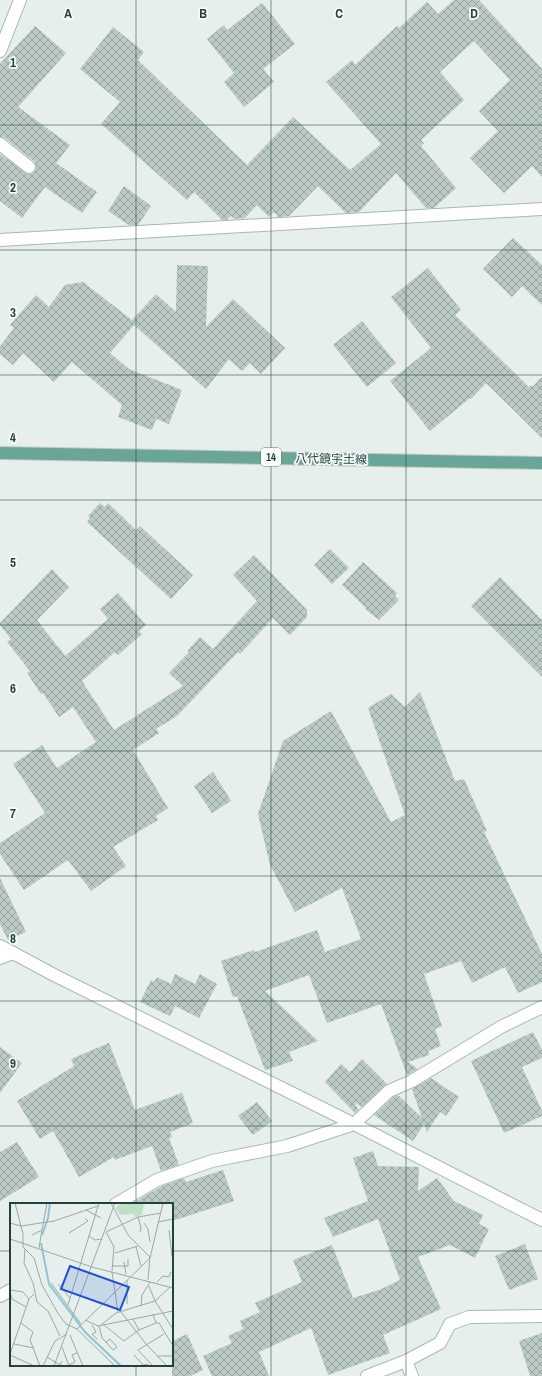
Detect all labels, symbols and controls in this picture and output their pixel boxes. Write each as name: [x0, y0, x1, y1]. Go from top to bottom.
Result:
text: A: [64, 5, 72, 22]
text: B: [199, 5, 207, 22]
text: C: [335, 5, 343, 22]
text: D: [470, 5, 478, 22]
text: 1: [10, 54, 16, 71]
text: 2: [10, 179, 16, 196]
text: 3: [10, 304, 16, 321]
text: 4: [10, 429, 16, 446]
road number: 14: [261, 448, 281, 466]
street label: 八代鏡宇土線: [295, 450, 367, 468]
text: 5: [10, 554, 16, 571]
text: 6: [10, 680, 16, 697]
text: 7: [10, 805, 16, 822]
text: 8: [10, 930, 16, 947]
text: 9: [10, 1055, 16, 1072]
inset map: [10, 1203, 173, 1366]

